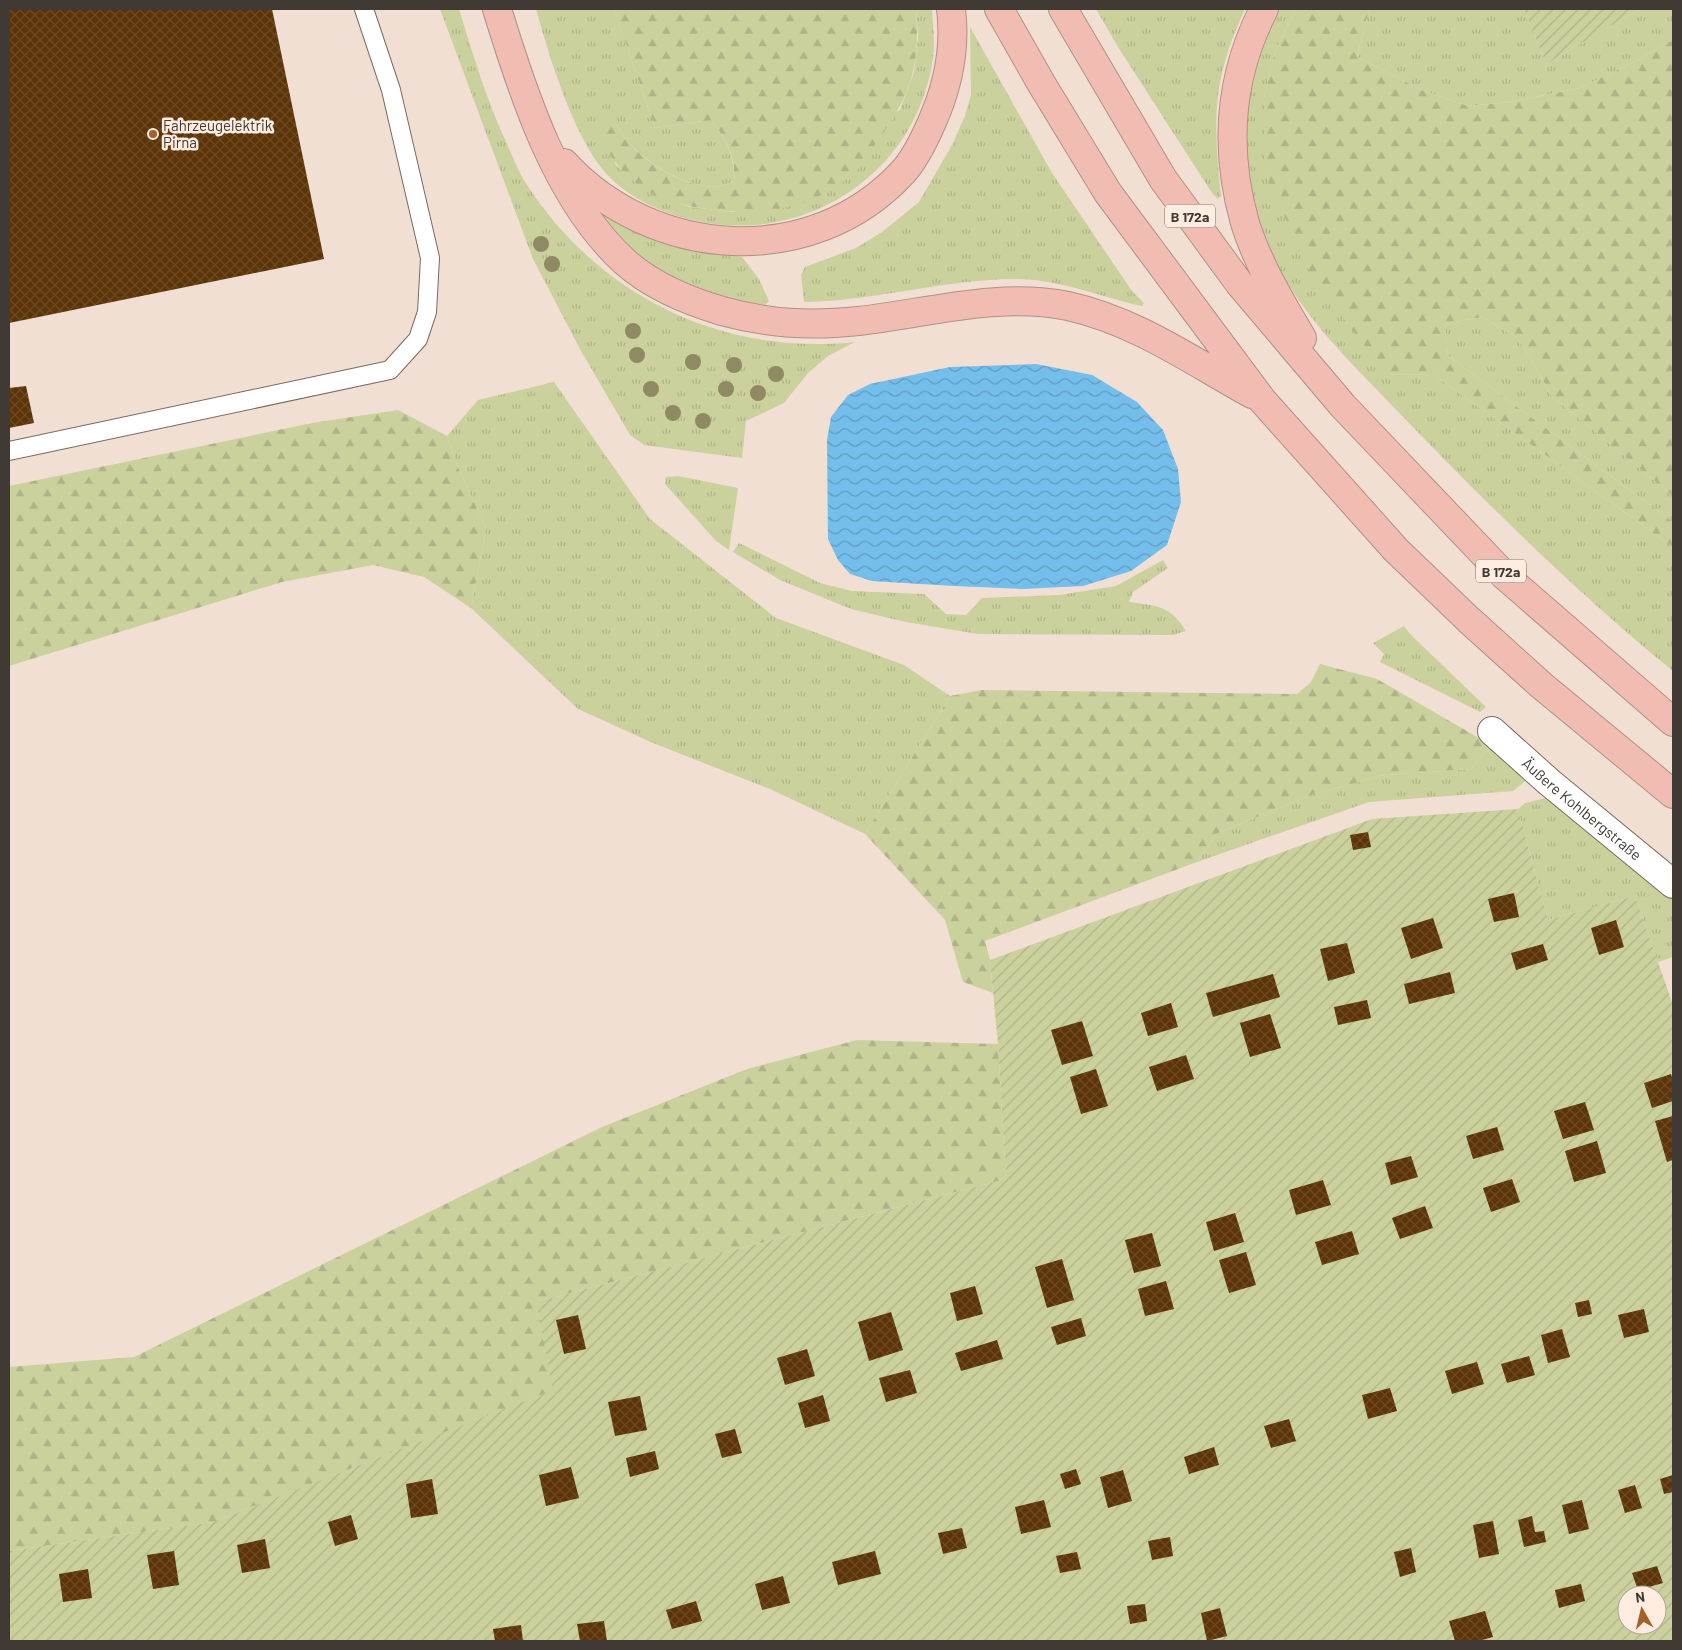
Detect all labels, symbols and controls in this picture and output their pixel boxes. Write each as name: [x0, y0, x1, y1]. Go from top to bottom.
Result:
place label: Fahrzeugelektrik Pirna: [163, 116, 273, 151]
marker: Fahrzeugelektrik Pirna: [147, 128, 159, 140]
road number: B 172a: [1165, 205, 1215, 228]
road number: B 172a: [1476, 560, 1526, 582]
street label: Äußere Kohlbergstraße: [1519, 754, 1645, 864]
north arrow: [1617, 1585, 1667, 1635]
text: N: [1634, 1588, 1646, 1606]

